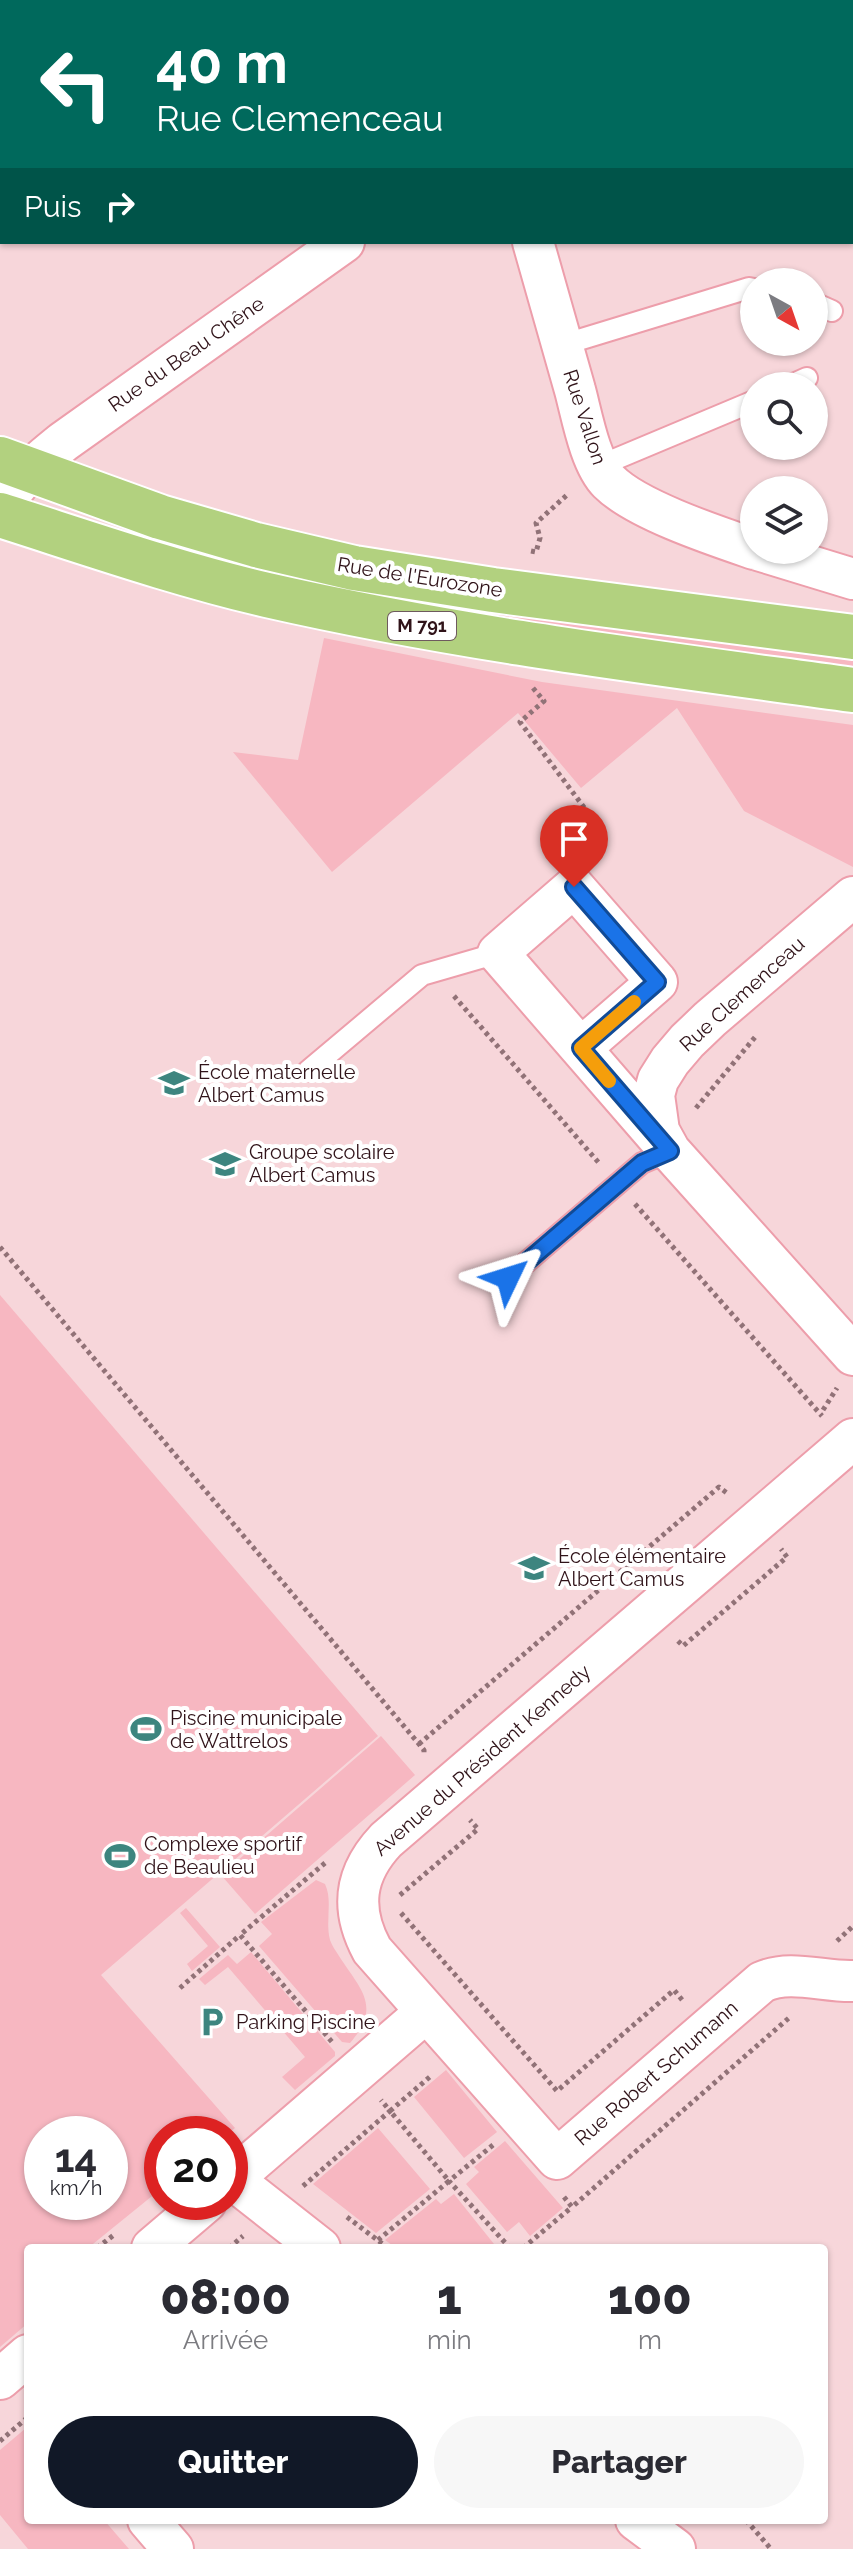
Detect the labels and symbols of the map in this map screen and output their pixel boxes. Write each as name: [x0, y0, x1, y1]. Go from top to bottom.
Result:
north arrow: [740, 268, 828, 356]
street label: Rue du Beau Chêne: [104, 291, 269, 417]
street label: Rue Vallon: [558, 366, 612, 468]
street label: Rue de l'Eurozone: [336, 552, 505, 602]
road number: M 791: [388, 612, 456, 640]
pin: [540, 805, 608, 887]
street label: Rue Clemenceau: [675, 932, 809, 1056]
place label: École maternelle Albert Camus: [198, 1060, 356, 1107]
school or university icon: École maternelle Albert Camus: [157, 1066, 191, 1100]
place label: Groupe scolaire Albert Camus: [249, 1140, 395, 1187]
school or university icon: Groupe scolaire Albert Camus: [208, 1147, 242, 1181]
position arrow: [466, 1236, 550, 1320]
place label: École élémentaire Albert Camus: [558, 1544, 726, 1591]
school or university icon: École élémentaire Albert Camus: [517, 1551, 551, 1585]
street label: Avenue du Président Kennedy: [369, 1659, 595, 1861]
place label: Piscine municipale de Wattrelos: [170, 1706, 343, 1753]
sports icon: Piscine municipale de Wattrelos: [129, 1712, 163, 1746]
place label: Complexe sportif de Beaulieu: [144, 1832, 304, 1879]
sports icon: Complexe sportif de Beaulieu: [103, 1839, 137, 1873]
street label: Rue Robert Schumann: [569, 1996, 743, 2150]
parking icon: Parking Piscine: [195, 2005, 229, 2039]
place label: Parking Piscine: [236, 2010, 376, 2034]
speed limit sign: 20: [144, 2116, 248, 2220]

